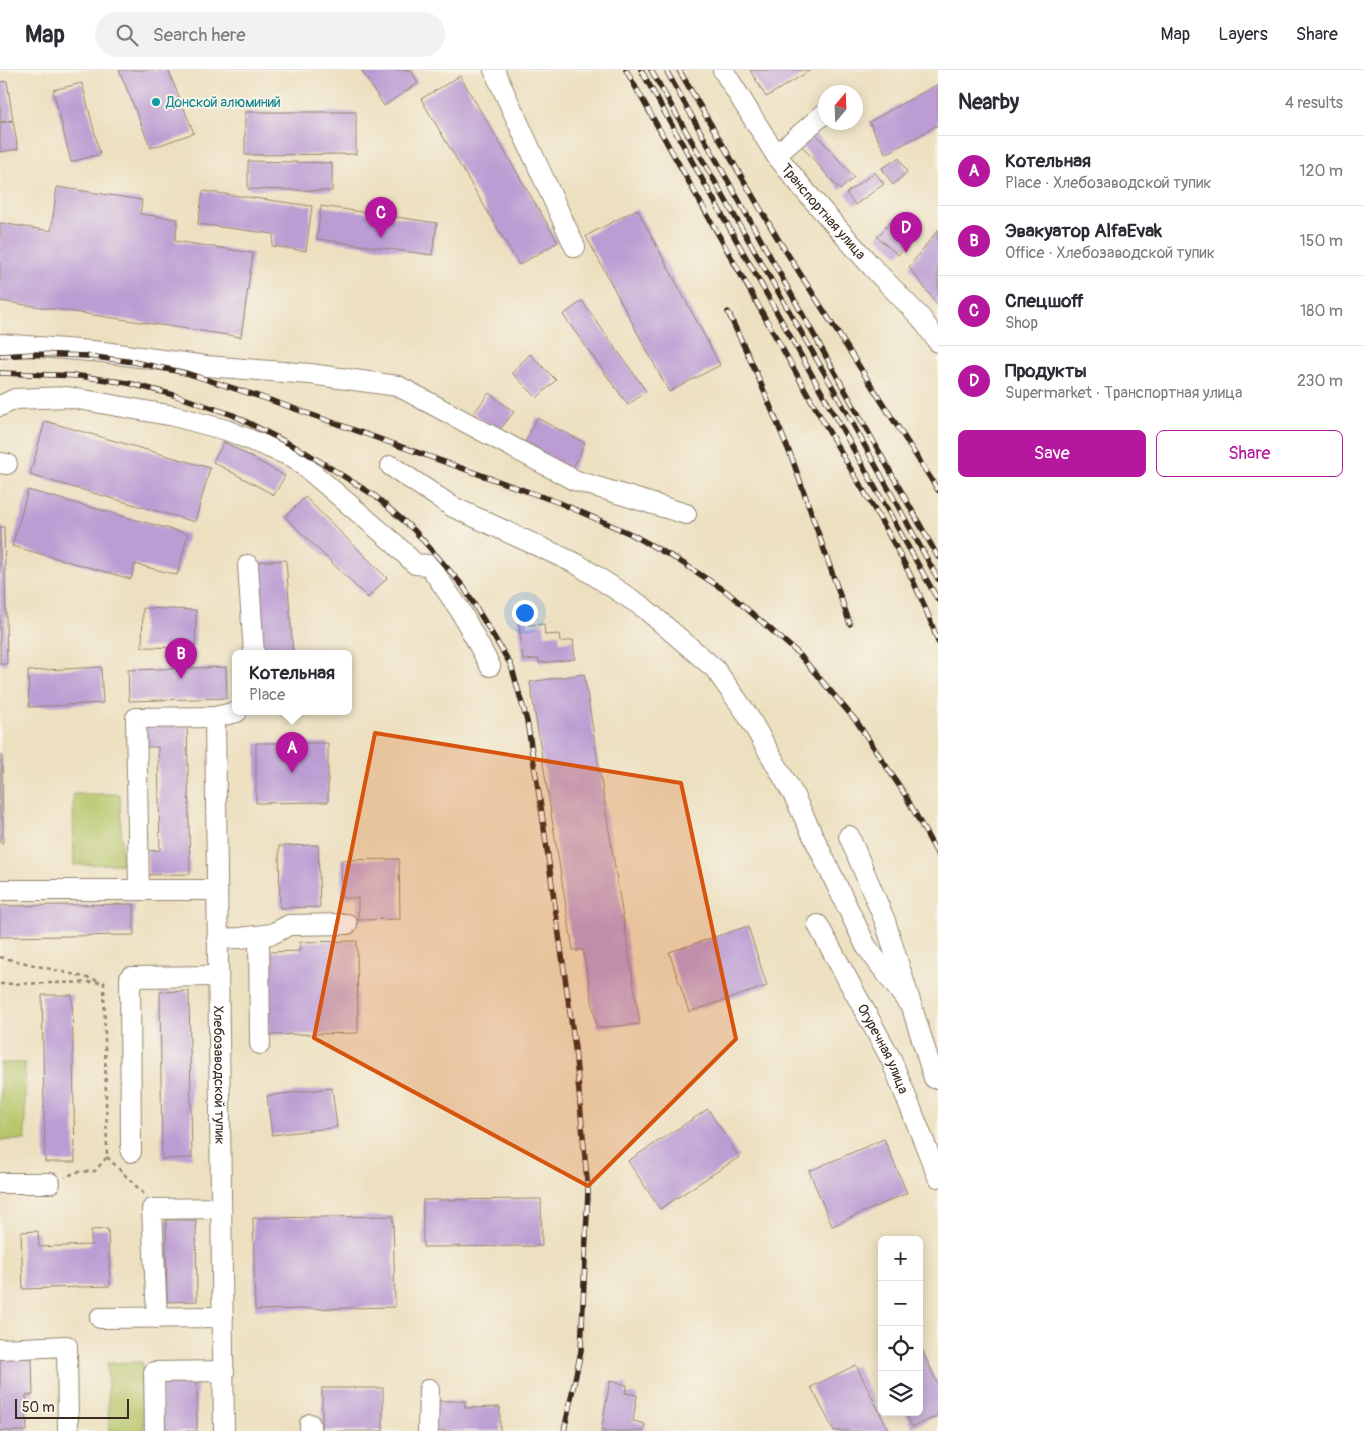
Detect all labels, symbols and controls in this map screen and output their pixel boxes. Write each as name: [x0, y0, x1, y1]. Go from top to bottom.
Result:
search box: [95, 12, 445, 57]
text: Map: [25, 20, 65, 49]
icon: search: [113, 21, 141, 49]
text: Search here: [153, 23, 246, 47]
text: Map: [1161, 23, 1190, 46]
text: Layers: [1218, 23, 1268, 46]
text: Share: [1296, 23, 1338, 46]
north arrow: [818, 85, 863, 130]
text: Nearby: [958, 89, 1019, 116]
text: 4 results: [1285, 93, 1343, 113]
place label: Донской алюминий: [165, 94, 281, 111]
marker: Донской алюминий: [150, 96, 162, 108]
text: Котельная: [1005, 149, 1091, 173]
street label: Транспортная улица: [778, 160, 870, 263]
text: A: [969, 161, 979, 181]
text: 120 m: [1299, 161, 1343, 181]
text: Place · Хлебозаводской тупик: [1005, 173, 1212, 193]
pin: C: [365, 197, 397, 238]
pin: D: [890, 212, 922, 253]
text: Эвакуатор AlfaEvak: [1005, 219, 1162, 243]
text: B: [969, 231, 979, 251]
text: 150 m: [1299, 231, 1343, 251]
text: Office · Хлебозаводской тупик: [1005, 243, 1215, 263]
text: Спецшoff: [1005, 289, 1084, 313]
text: C: [969, 301, 979, 321]
text: 180 m: [1300, 301, 1343, 321]
text: Shop: [1005, 313, 1038, 333]
text: Продукты: [1005, 359, 1087, 383]
text: D: [969, 371, 979, 391]
text: 230 m: [1297, 371, 1343, 391]
text: Supermarket · Транспортная улица: [1005, 383, 1243, 403]
button: Save: [958, 430, 1146, 477]
button: Share: [1156, 430, 1343, 477]
your location: [512, 600, 538, 626]
pin: B: [165, 638, 197, 679]
popup: [232, 650, 352, 715]
text: Котельная: [249, 661, 335, 685]
text: Place: [249, 685, 285, 705]
pin: A: [276, 732, 308, 773]
street label: Огуречная улица: [854, 1001, 912, 1096]
street label: Хлебозаводской тупик: [210, 1005, 229, 1144]
map controls: [878, 1236, 923, 1416]
button: +: [878, 1236, 923, 1281]
button: −: [878, 1281, 923, 1326]
button: locate: [878, 1326, 923, 1371]
button: layers: [878, 1371, 923, 1416]
scale bar: [15, 1396, 129, 1419]
text: 50 m: [22, 1399, 55, 1416]

